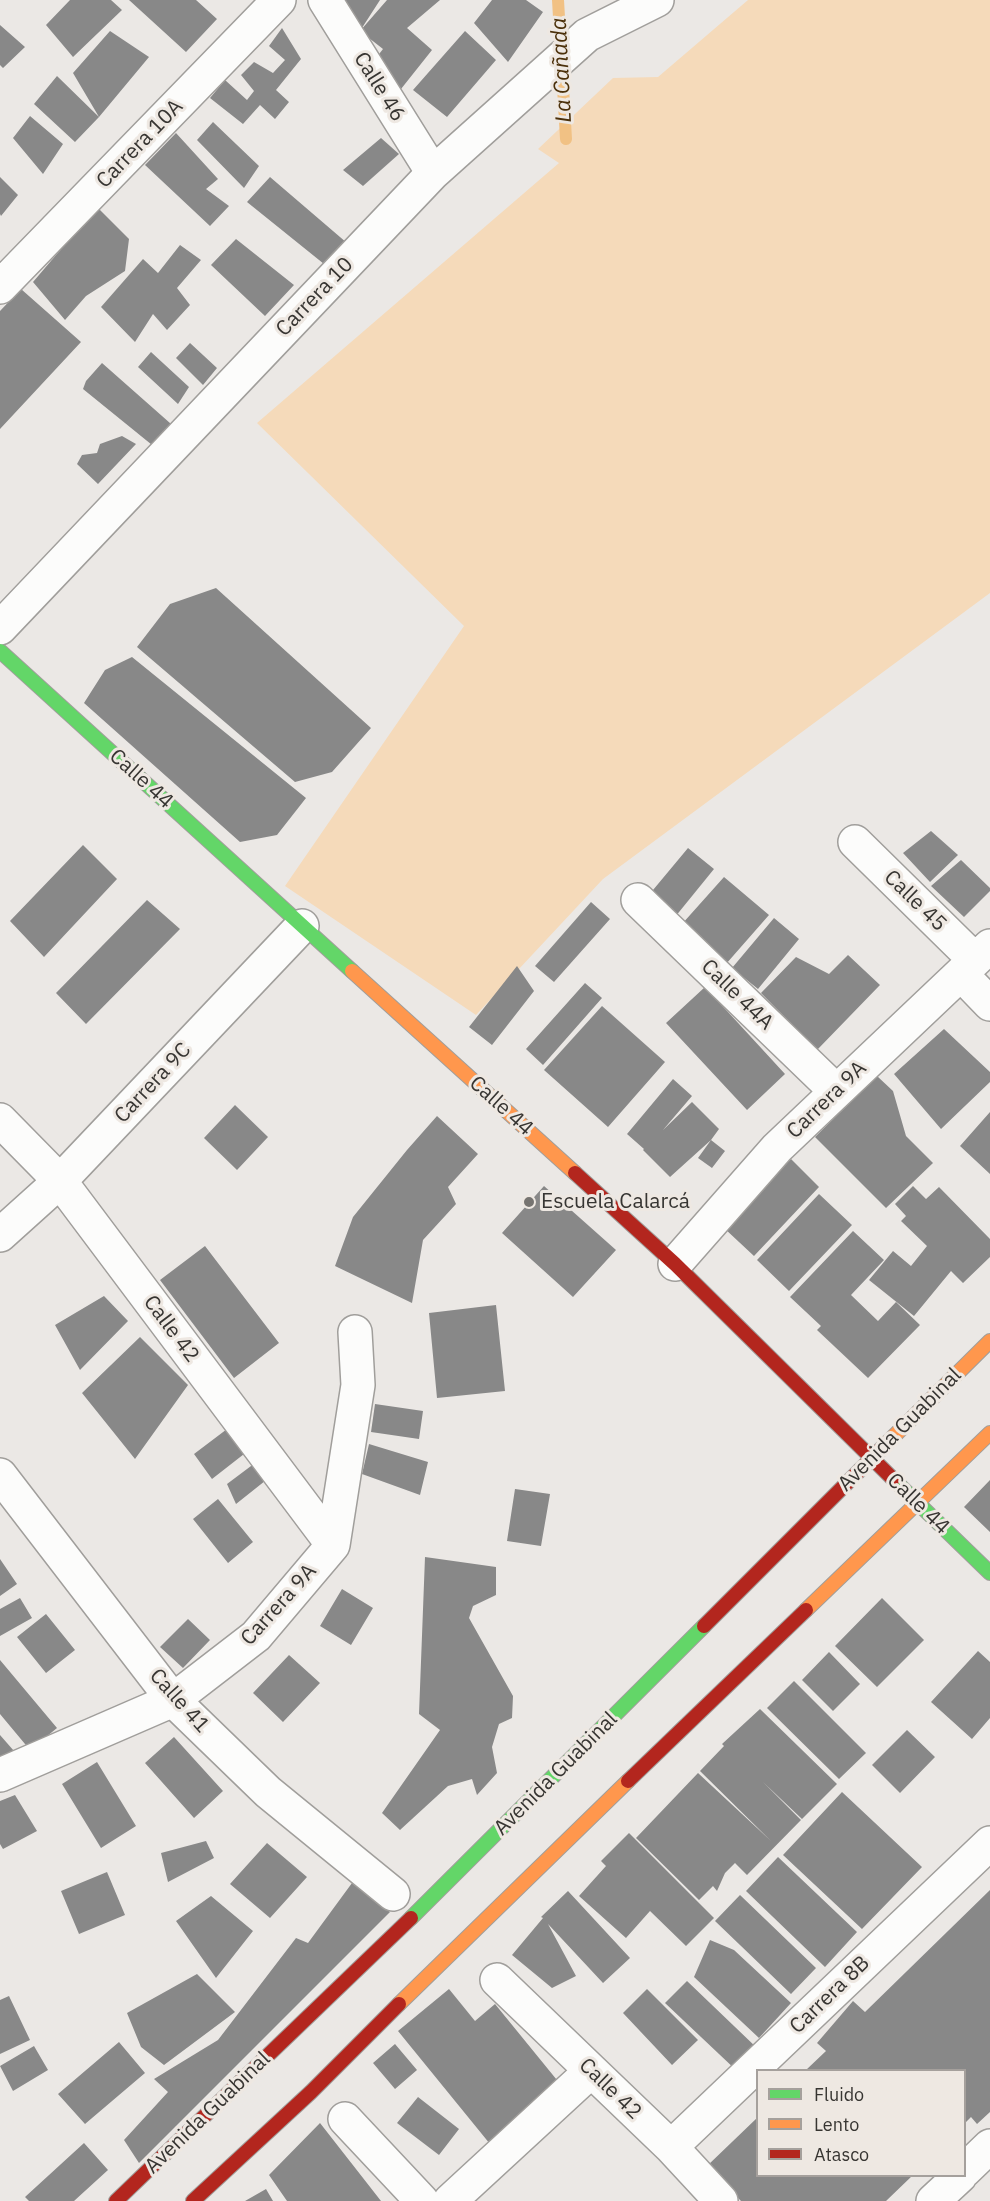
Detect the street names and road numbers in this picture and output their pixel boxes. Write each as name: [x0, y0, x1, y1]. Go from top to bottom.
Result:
street label: Calle 46: [348, 48, 410, 126]
street label: Carrera 10A: [91, 94, 189, 194]
street label: Carrera 10: [271, 252, 359, 342]
street label: Calle 44: [104, 744, 178, 814]
street label: Calle 45: [878, 865, 952, 937]
street label: Calle 44A: [696, 954, 778, 1036]
street label: Carrera 9C: [110, 1038, 196, 1128]
street label: Carrera 9A: [782, 1056, 872, 1144]
street label: Calle 44: [464, 1071, 538, 1141]
street label: Calle 42: [138, 1291, 204, 1367]
street label: Avenida Guabinal: [833, 1363, 967, 1497]
street label: Calle 44: [881, 1468, 955, 1540]
street label: Carrera 9A: [236, 1559, 322, 1651]
street label: Calle 41: [144, 1664, 214, 1738]
street label: Avenida Guabinal: [489, 1707, 623, 1841]
street label: Carrera 8B: [785, 1951, 875, 2039]
street label: Avenida Guabinal: [140, 2047, 276, 2179]
street label: Calle 42: [573, 2053, 647, 2125]

